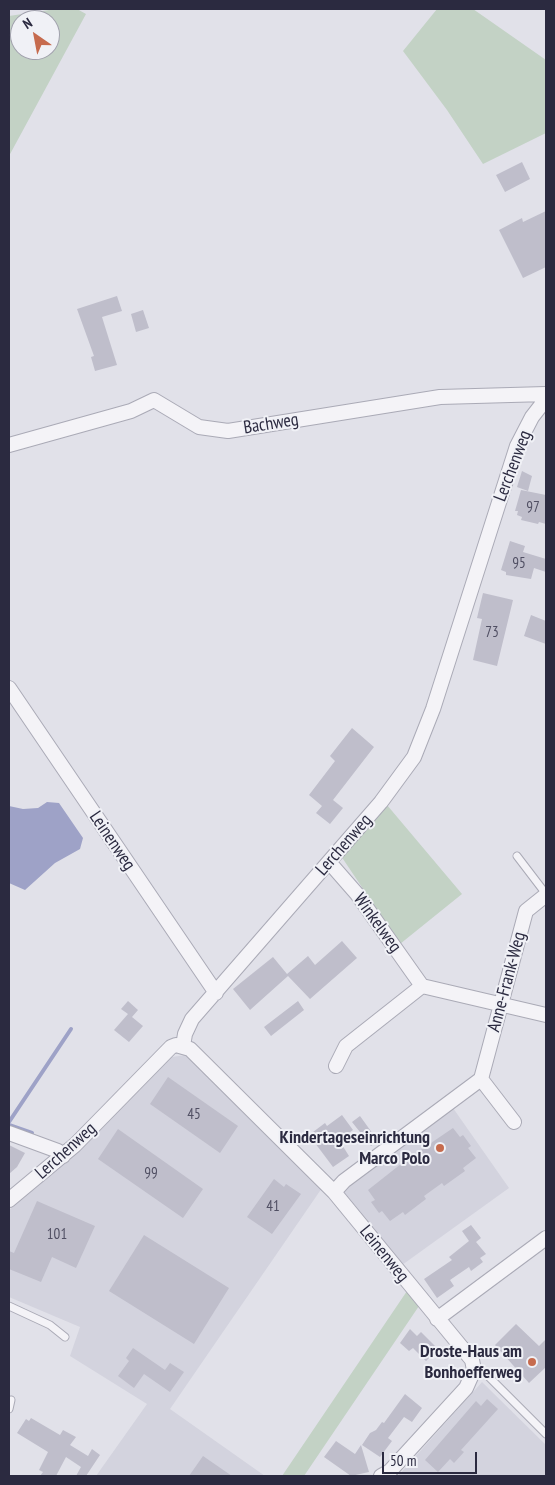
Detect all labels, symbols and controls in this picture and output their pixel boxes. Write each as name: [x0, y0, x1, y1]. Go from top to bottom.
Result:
north arrow: [10, 10, 60, 60]
text: N: [19, 14, 35, 33]
street label: Bachweg: [242, 409, 300, 439]
street label: Lerchenweg: [490, 427, 536, 505]
house number: 97: [526, 499, 540, 517]
house number: 95: [512, 555, 526, 573]
house number: 73: [485, 624, 499, 642]
street label: Leinenweg: [84, 807, 140, 875]
street label: Lerchenweg: [311, 810, 377, 880]
street label: Winkelweg: [348, 889, 406, 957]
street label: Anne-Frank-Weg: [483, 930, 531, 1034]
house number: 45: [187, 1106, 201, 1124]
street label: Lerchenweg: [31, 1118, 101, 1184]
place label: Kindertageseinrichtung Marco Polo: [280, 1127, 430, 1170]
marker: Kindertageseinrichtung Marco Polo: [434, 1142, 446, 1154]
house number: 99: [144, 1165, 158, 1183]
house number: 41: [266, 1198, 280, 1216]
street label: Leinenweg: [355, 1221, 413, 1287]
house number: 101: [47, 1226, 67, 1244]
place label: Droste-Haus am Bonhoefferweg: [420, 1341, 522, 1384]
marker: Droste-Haus am Bonhoefferweg: [526, 1356, 538, 1368]
scale bar: [385, 1442, 480, 1474]
text: 50 m: [390, 1451, 416, 1470]

